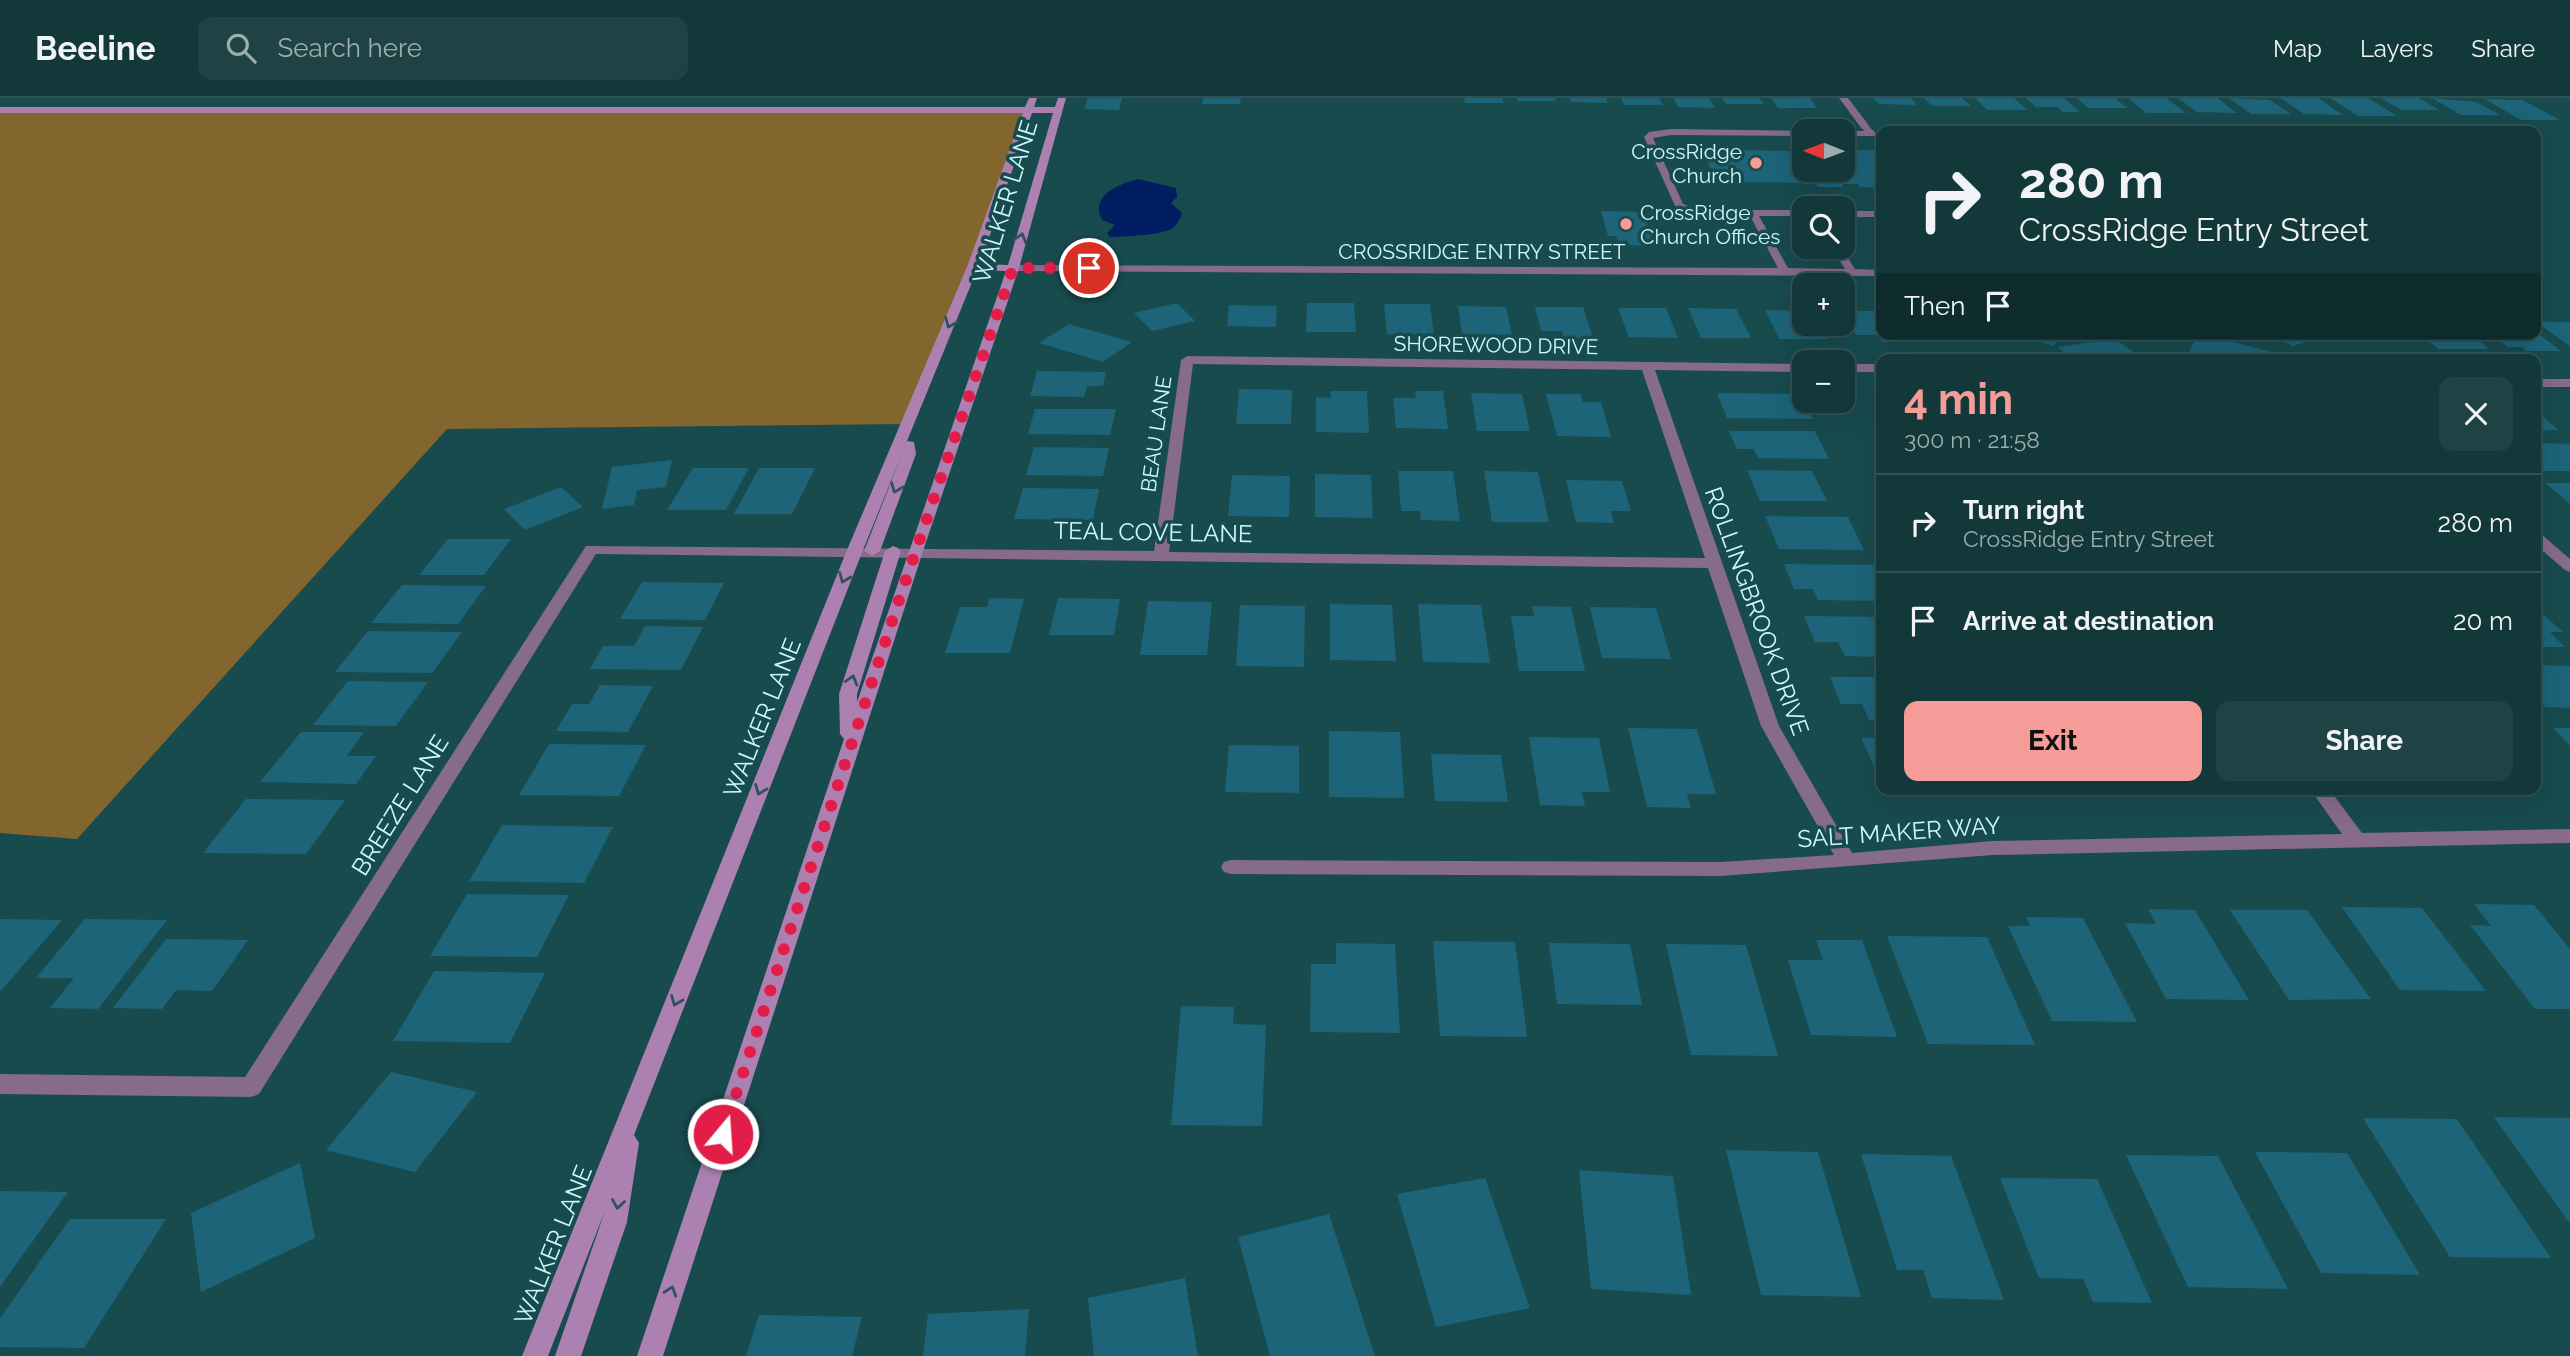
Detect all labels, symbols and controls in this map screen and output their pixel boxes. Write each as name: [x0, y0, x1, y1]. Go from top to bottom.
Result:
search box: [198, 17, 688, 80]
text: Beeline: [35, 29, 156, 68]
icon: search: [222, 29, 260, 67]
text: Search here: [278, 33, 422, 63]
text: Map: [2273, 34, 2322, 63]
text: Layers: [2360, 34, 2433, 63]
text: Share: [2471, 34, 2535, 63]
street label: WALKER LANE: [966, 117, 1044, 287]
north arrow: [1792, 119, 1855, 182]
map controls: [1792, 119, 1855, 413]
place label: CrossRidge Church: [1631, 139, 1742, 188]
text: 280 m: [2019, 152, 2164, 209]
icon: right: [1904, 154, 1995, 245]
marker: CrossRidge Church: [1748, 155, 1764, 171]
button: search: [1792, 196, 1855, 259]
place label: CrossRidge Church Offices: [1640, 200, 1780, 249]
text: CrossRidge Entry Street: [2019, 211, 2369, 248]
marker: CrossRidge Church Offices: [1618, 216, 1634, 232]
one-way arrow: [1013, 233, 1028, 245]
pin: [1059, 238, 1119, 298]
street label: CROSSRIDGE ENTRY STREET: [1338, 239, 1626, 264]
icon: arrive: [1070, 249, 1108, 287]
button: +: [1792, 273, 1855, 336]
icon: arrive: [1979, 287, 2017, 325]
text: Then: [1904, 291, 1965, 321]
one-way arrow: [945, 316, 959, 328]
street label: SHOREWOOD DRIVE: [1393, 331, 1599, 359]
button: −: [1792, 350, 1855, 413]
street label: BEAU LANE: [1135, 374, 1177, 494]
text: 4 min: [1904, 375, 2013, 424]
button: close: [2439, 377, 2513, 451]
text: 300 m · 21:58: [1904, 426, 2040, 453]
one-way arrow: [890, 482, 904, 494]
street label: ROLLINGBROOK DRIVE: [1699, 483, 1815, 739]
text: Turn right: [1963, 495, 2084, 525]
icon: right: [1904, 504, 1942, 542]
text: 280 m: [2438, 508, 2513, 538]
street label: TEAL COVE LANE: [1053, 516, 1253, 548]
text: CrossRidge Entry Street: [1963, 525, 2215, 552]
one-way arrow: [839, 572, 853, 584]
icon: arrive: [1904, 602, 1942, 640]
text: Arrive at destination: [1963, 606, 2214, 636]
text: 20 m: [2453, 606, 2513, 636]
street label: WALKER LANE: [717, 634, 807, 802]
one-way arrow: [844, 675, 859, 687]
button: Exit: [1904, 701, 2202, 781]
button: Share: [2216, 701, 2513, 781]
street label: BREEZE LANE: [345, 729, 455, 881]
one-way arrow: [755, 783, 769, 795]
street label: SALT MAKER WAY: [1796, 810, 2002, 854]
one-way arrow: [671, 995, 685, 1007]
position arrow: [686, 1097, 760, 1171]
street label: WALKER LANE: [508, 1161, 598, 1329]
one-way arrow: [611, 1198, 626, 1209]
one-way arrow: [663, 1286, 678, 1298]

